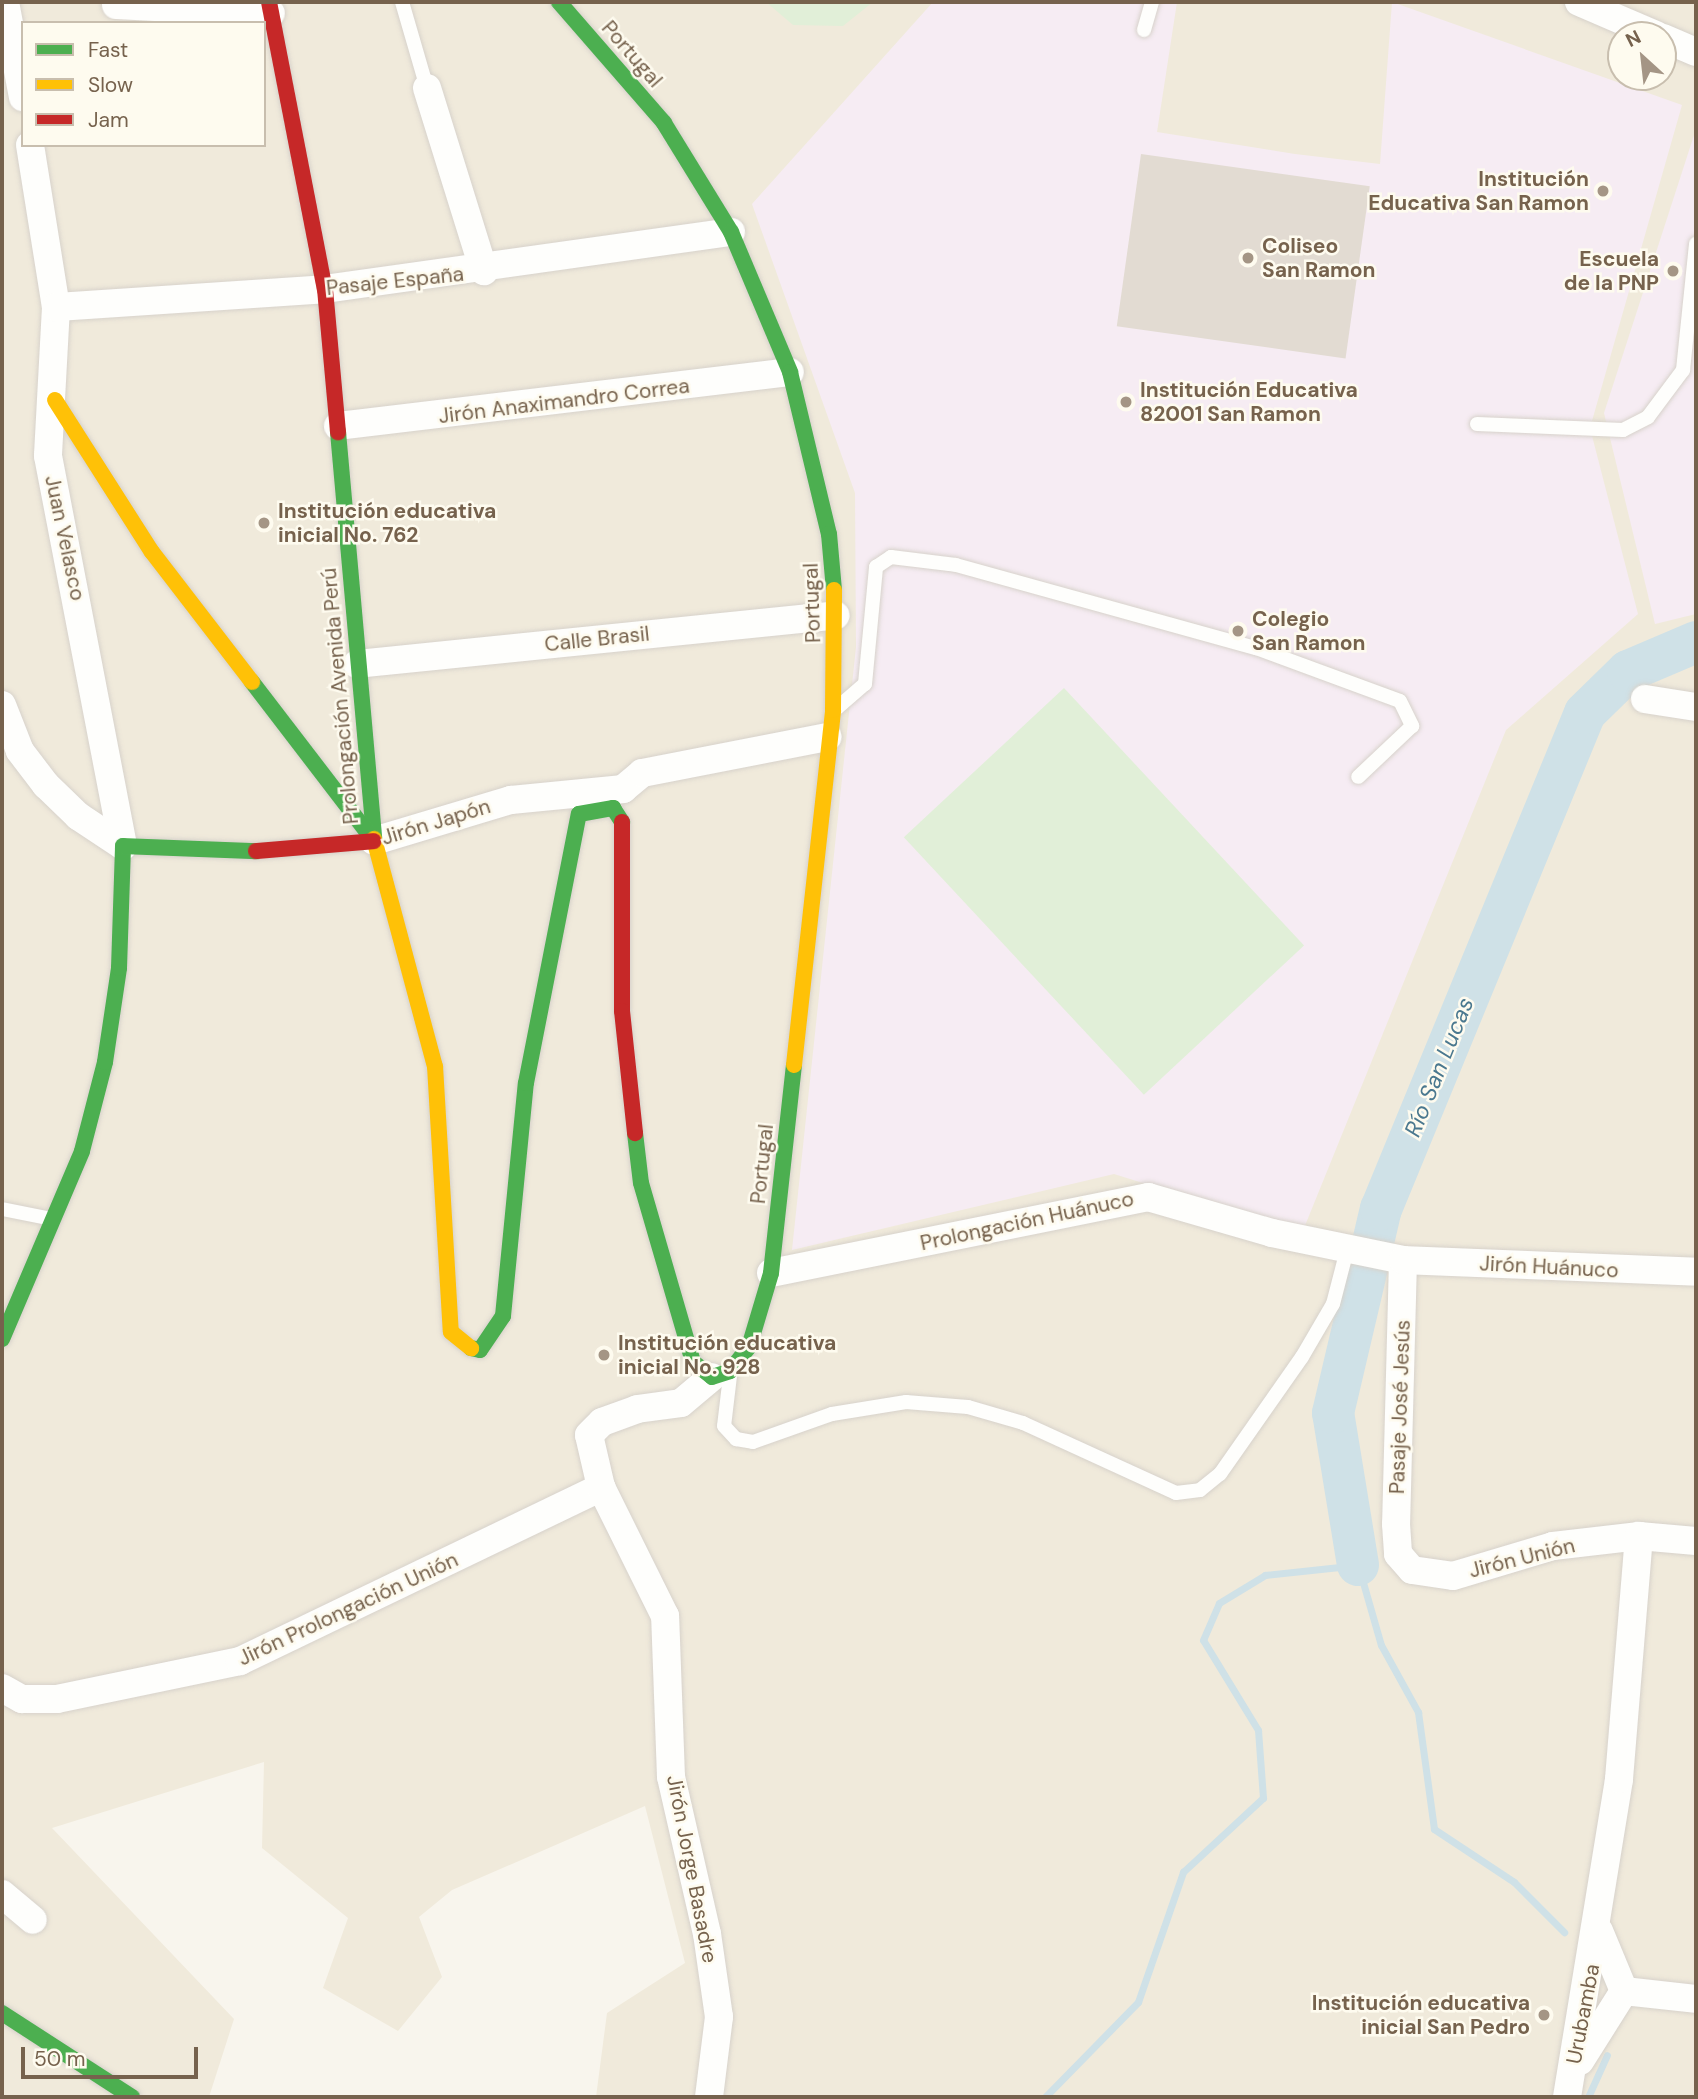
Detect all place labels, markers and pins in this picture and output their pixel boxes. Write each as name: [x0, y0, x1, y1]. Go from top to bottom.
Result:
place label: Institución Educativa San Ramon: [1368, 166, 1589, 216]
marker: Institución Educativa San Ramon: [1595, 183, 1611, 199]
place label: Coliseo San Ramon: [1262, 233, 1376, 283]
place label: Escuela de la PNP: [1564, 246, 1659, 296]
marker: Coliseo San Ramon: [1240, 250, 1256, 266]
marker: Escuela de la PNP: [1665, 263, 1681, 279]
place label: Institución Educativa 82001 San Ramon: [1140, 377, 1358, 427]
marker: Institución Educativa 82001 San Ramon: [1118, 394, 1134, 410]
place label: Institución educativa inicial No. 762: [278, 498, 496, 548]
marker: Institución educativa inicial No. 762: [256, 515, 272, 531]
place label: Colegio San Ramon: [1252, 606, 1366, 656]
marker: Colegio San Ramon: [1230, 623, 1246, 639]
place label: Institución educativa inicial No. 928: [618, 1330, 836, 1380]
marker: Institución educativa inicial No. 928: [596, 1347, 612, 1363]
place label: Institución educativa inicial San Pedro: [1312, 1990, 1530, 2040]
marker: Institución educativa inicial San Pedro: [1536, 2007, 1552, 2023]

